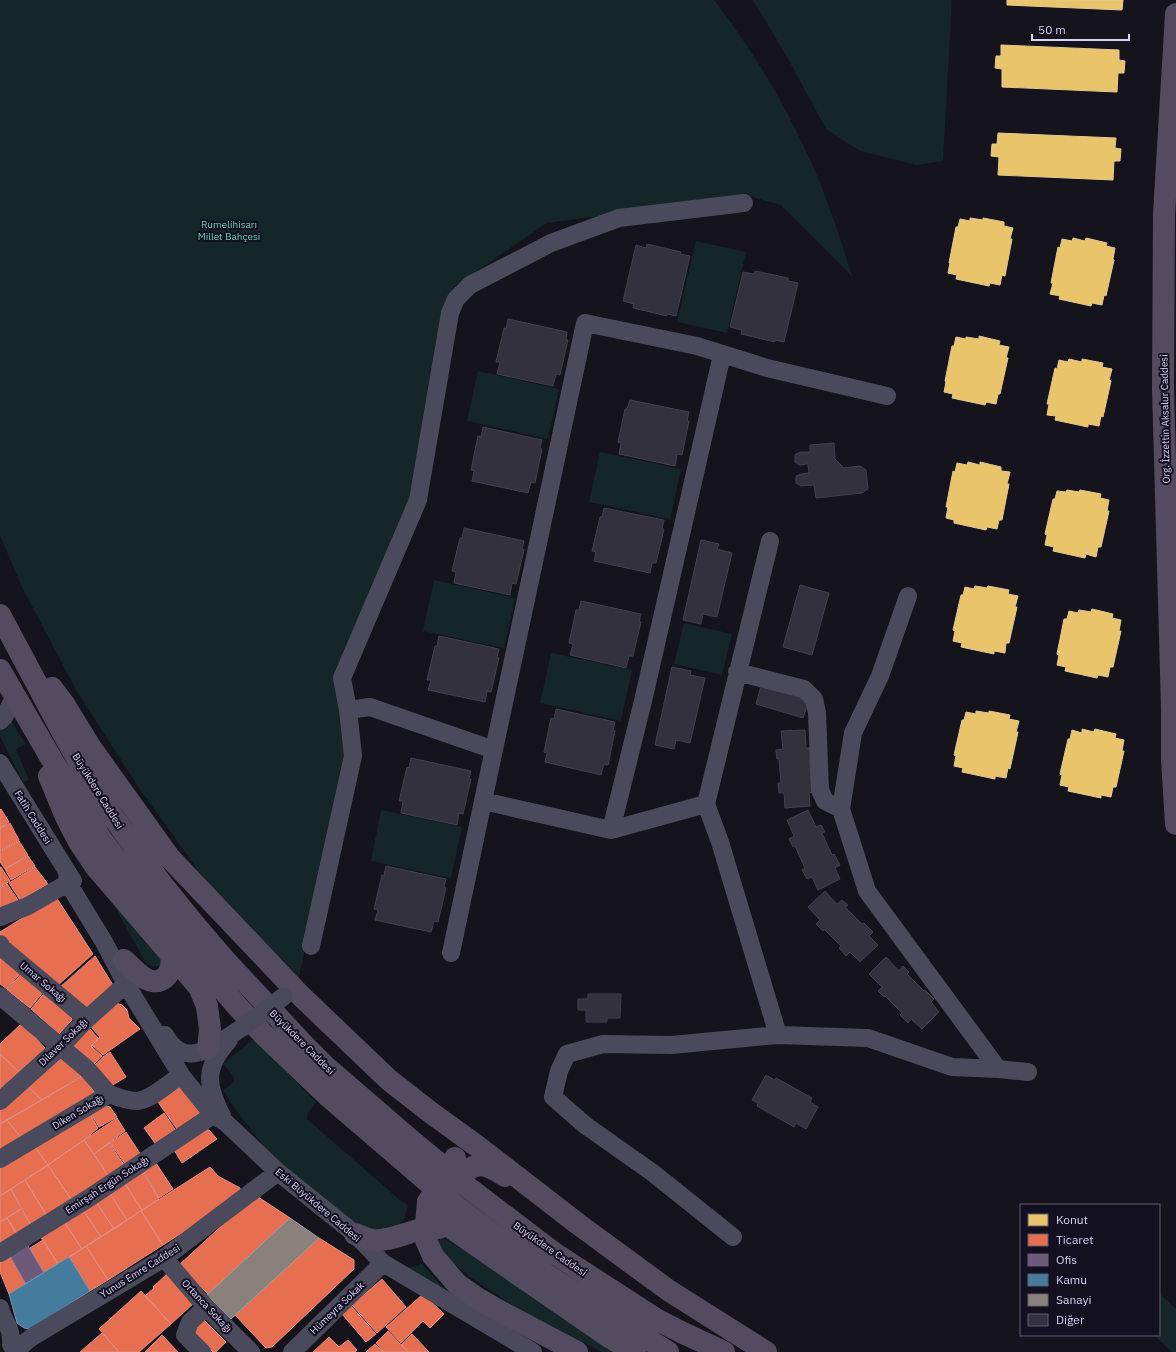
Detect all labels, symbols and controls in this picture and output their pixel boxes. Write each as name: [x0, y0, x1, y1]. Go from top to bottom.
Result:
scale bar: [1032, 16, 1129, 42]
text: 50 m: [1038, 22, 1066, 37]
park label: Rumelihisarı Millet Bahçesi: [198, 218, 260, 243]
street label: Org. İzzettin Aksalur Caddesi: [1157, 354, 1173, 484]
street label: Büyükdere Caddesi: [69, 751, 127, 831]
street label: Fatih Caddesi: [11, 788, 55, 846]
street label: Umar Sokağı: [17, 959, 69, 1005]
street label: Büyükdere Caddesi: [267, 1007, 337, 1077]
street label: Dilaver Sokağı: [36, 1015, 90, 1069]
street label: Diken Sokağı: [50, 1092, 106, 1132]
street label: Emirşah Ergün Sokağı: [63, 1153, 151, 1217]
street label: Eski Büyükdere Caddesi: [273, 1165, 363, 1245]
legend: [1020, 1204, 1160, 1336]
text: Konut: [1056, 1212, 1088, 1227]
street label: Büyükdere Caddesi: [511, 1219, 589, 1279]
text: Ticaret: [1056, 1232, 1093, 1247]
street label: Yunus Emre Caddesi: [98, 1241, 182, 1301]
text: Ofis: [1056, 1252, 1077, 1267]
text: Kamu: [1056, 1272, 1087, 1287]
street label: Ortanca Sokağı: [179, 1277, 235, 1335]
street label: Hümeyra Sokak: [307, 1278, 367, 1337]
text: Sanayi: [1056, 1292, 1092, 1307]
text: Diğer: [1056, 1312, 1085, 1327]

